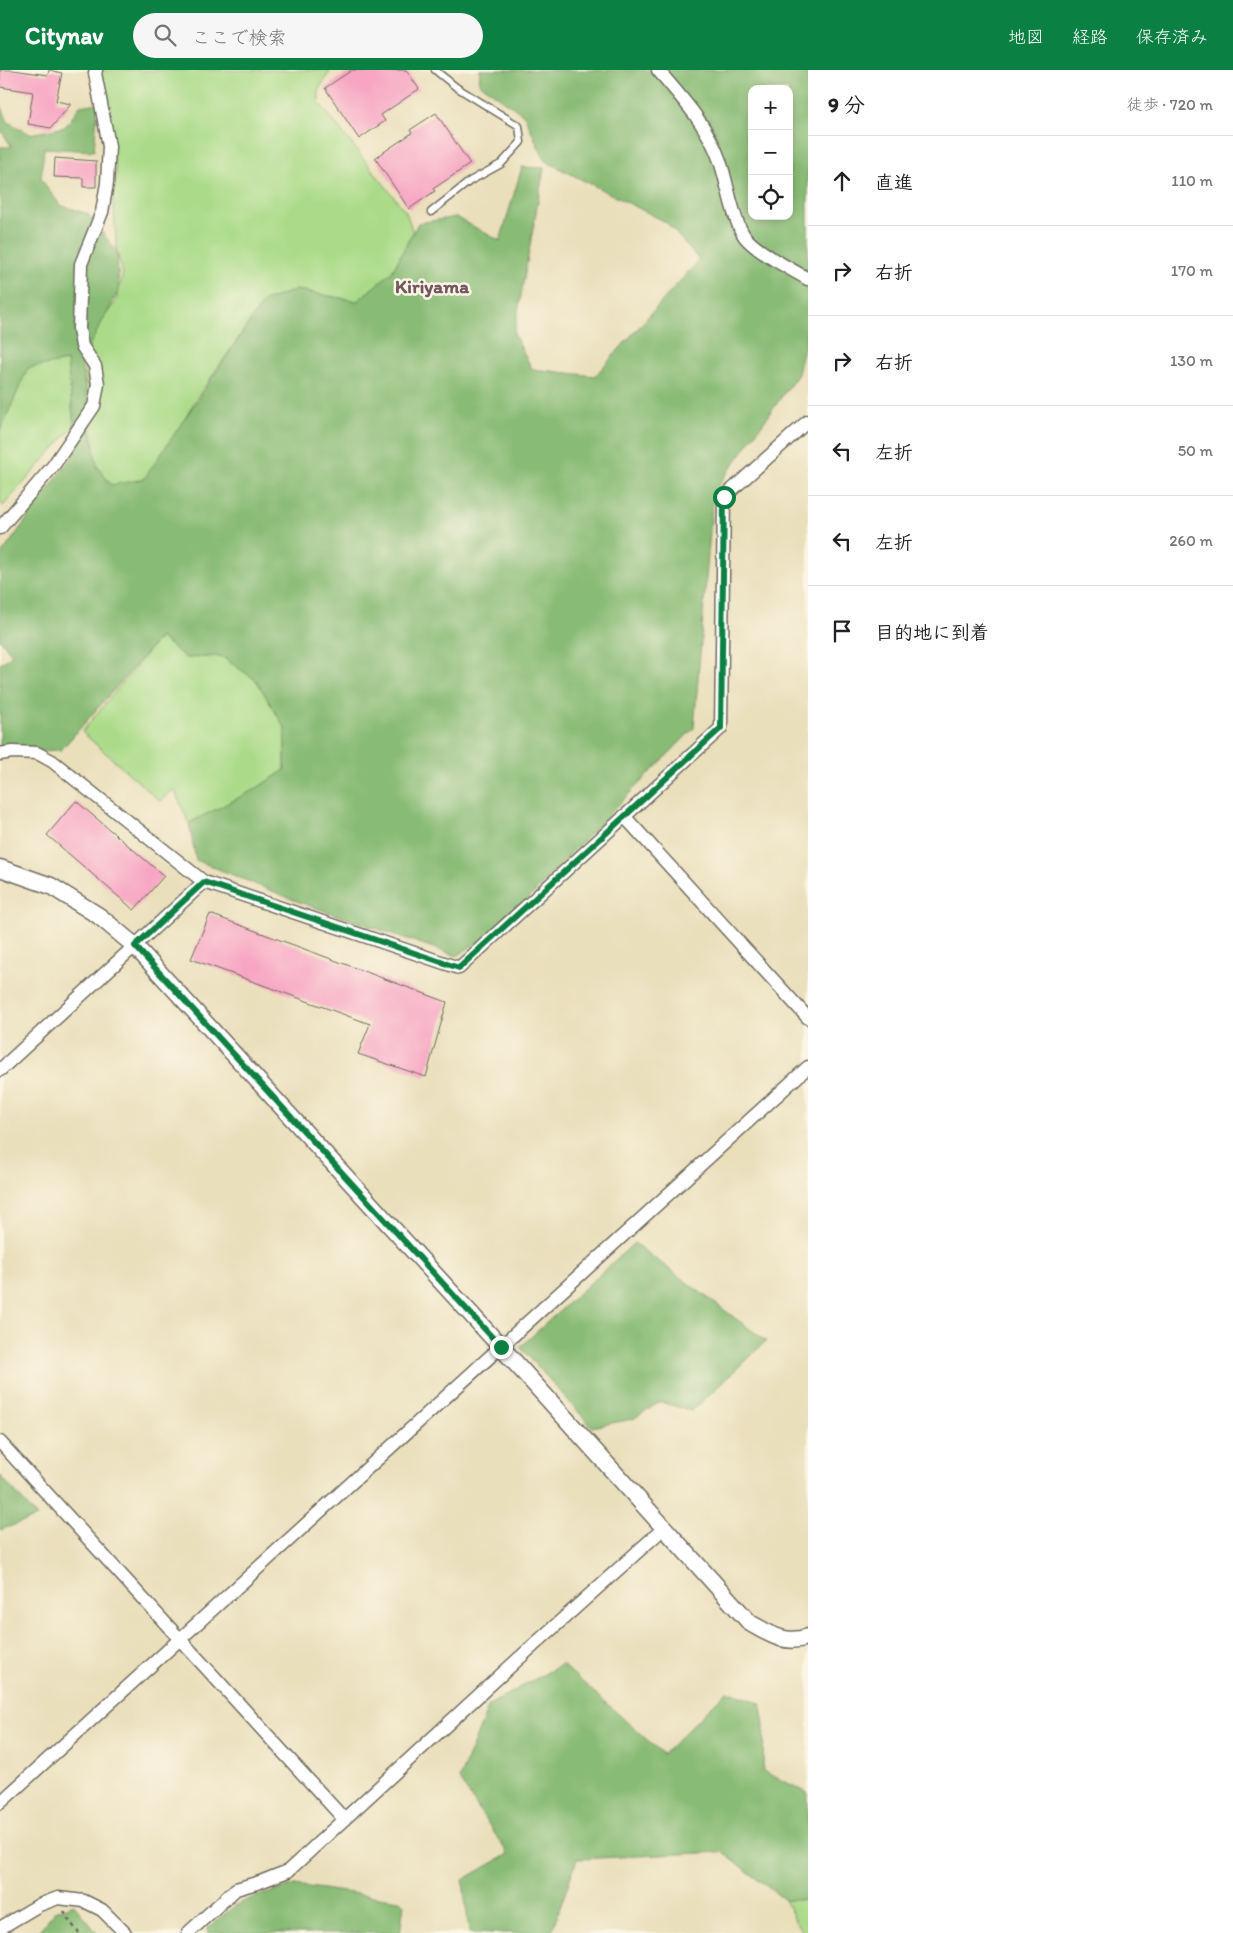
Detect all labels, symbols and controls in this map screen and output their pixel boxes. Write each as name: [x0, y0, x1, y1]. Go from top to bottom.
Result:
search box: [133, 13, 483, 58]
text: Citynav: [25, 21, 103, 50]
icon: search: [151, 21, 179, 49]
text: ここで検索: [191, 26, 286, 49]
text: 地図: [1008, 26, 1044, 48]
text: 経路: [1072, 26, 1108, 48]
text: 保存済み: [1136, 26, 1208, 48]
map controls: [748, 85, 793, 220]
button: +: [748, 85, 793, 130]
text: 9 分: [828, 92, 865, 117]
text: 徒歩 · 720 m: [1127, 95, 1213, 114]
button: −: [748, 130, 793, 175]
icon: ahead: [828, 167, 856, 195]
text: 直進: [875, 171, 913, 194]
text: 110 m: [1171, 171, 1213, 190]
button: locate: [748, 175, 793, 220]
icon: right: [828, 257, 856, 285]
text: 右折: [875, 261, 913, 284]
text: 170 m: [1171, 261, 1213, 280]
district label: Kiriyama: [395, 275, 470, 298]
icon: right: [828, 347, 856, 375]
text: 右折: [875, 351, 913, 374]
text: 130 m: [1170, 351, 1213, 370]
icon: left: [828, 437, 856, 465]
text: 左折: [875, 441, 913, 464]
text: 50 m: [1178, 441, 1213, 460]
route start: [713, 486, 736, 509]
icon: left: [828, 527, 856, 555]
text: 左折: [875, 531, 913, 554]
text: 260 m: [1169, 531, 1213, 550]
icon: arrive: [828, 617, 856, 645]
text: 目的地に到着: [875, 621, 989, 644]
route end: [490, 1336, 513, 1359]

